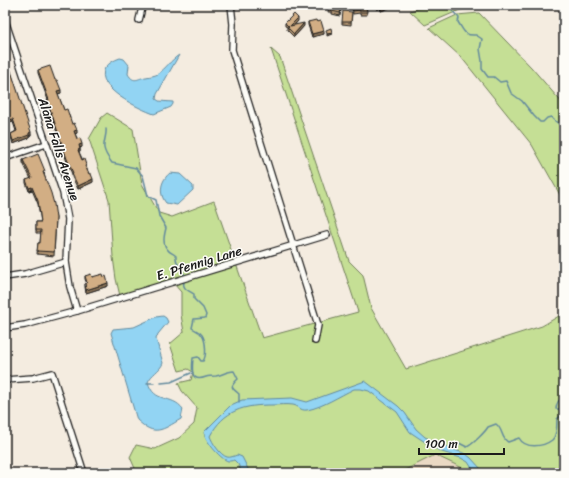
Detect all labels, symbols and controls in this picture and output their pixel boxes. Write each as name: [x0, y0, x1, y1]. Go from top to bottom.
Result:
street label: Alana Falls Avenue: [31, 93, 87, 204]
street label: E. Pfennig Lane: [153, 239, 245, 287]
scale bar: [419, 430, 504, 456]
text: 100 m: [425, 433, 458, 455]

